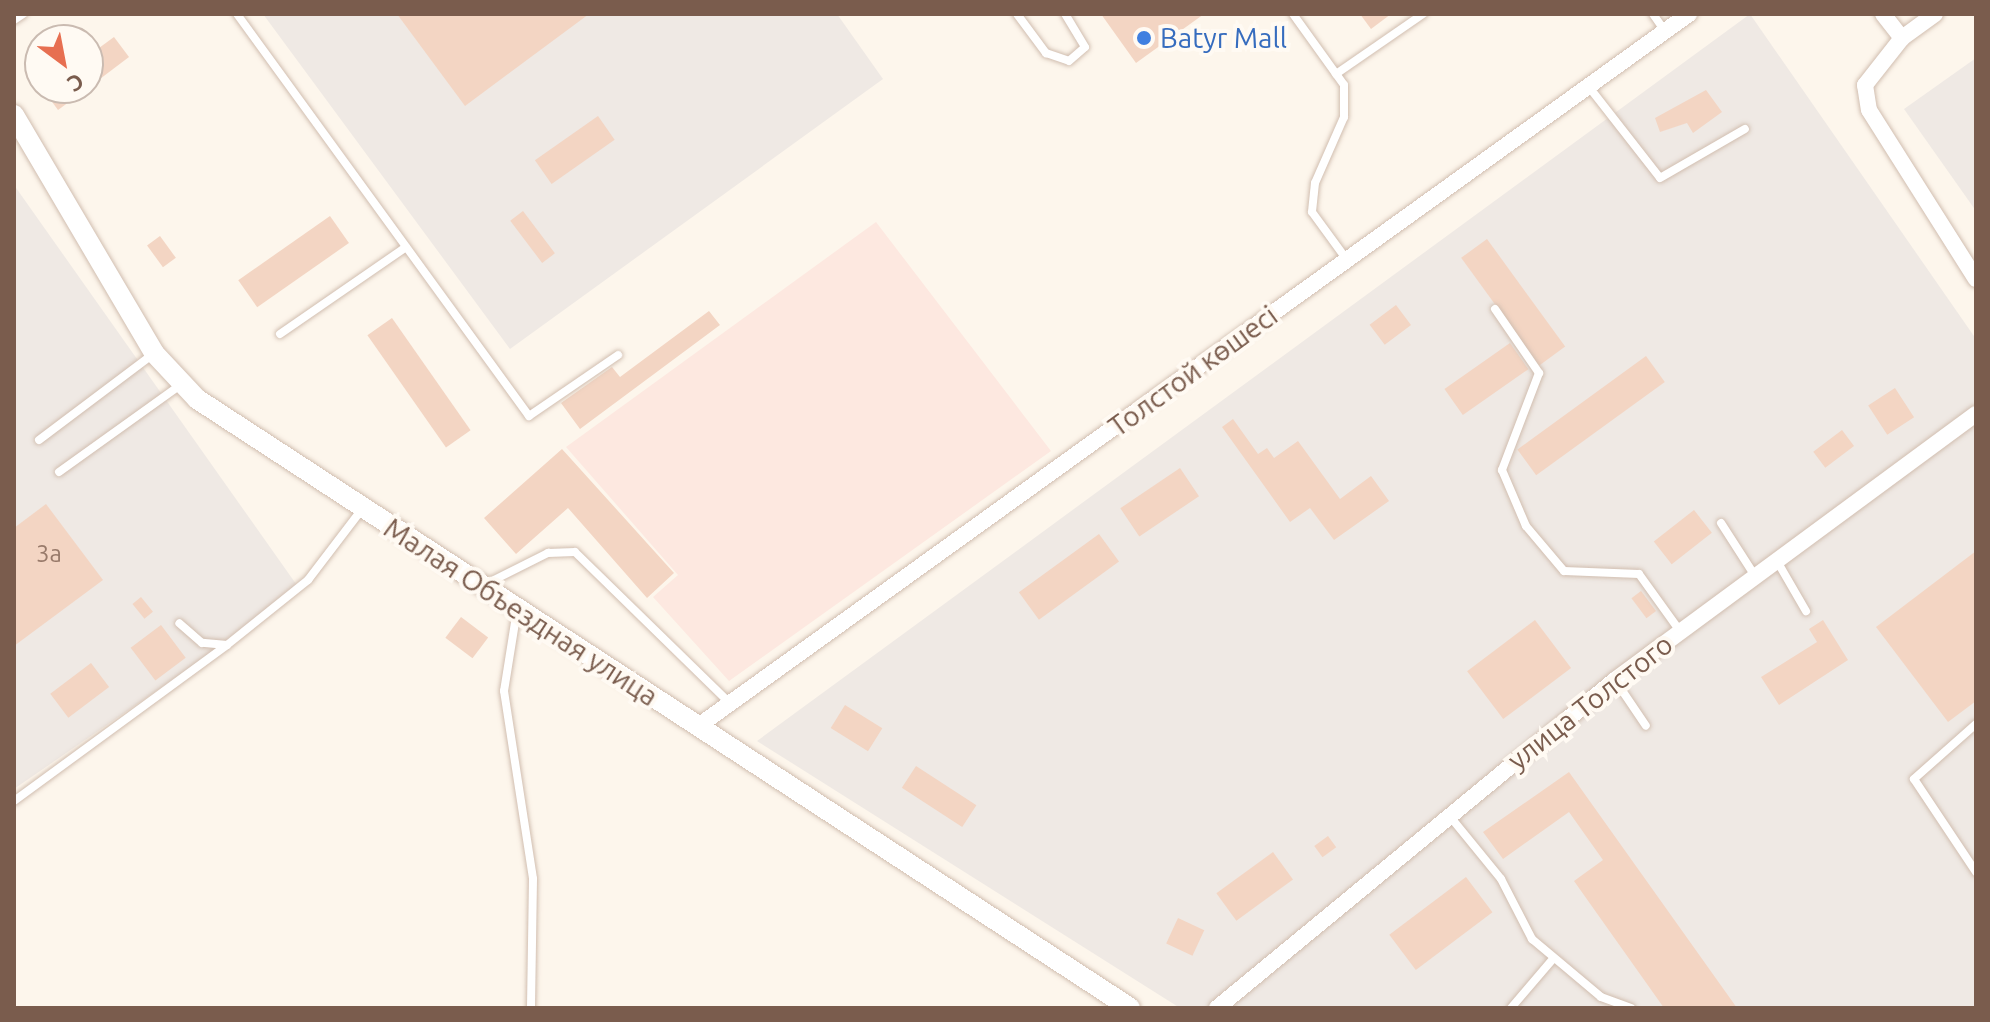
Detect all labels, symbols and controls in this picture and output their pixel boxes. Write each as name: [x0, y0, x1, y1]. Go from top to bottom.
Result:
place label: Batyr Mall: [1160, 21, 1287, 55]
north arrow: [24, 24, 104, 104]
marker: Batyr Mall: [1135, 29, 1153, 47]
text: С: [63, 69, 89, 97]
street label: Толстой көшесі: [1102, 299, 1284, 443]
street label: Малая Объездная улица: [378, 511, 664, 713]
house number: 3а: [36, 540, 62, 568]
street label: улица Толстого: [1501, 627, 1679, 777]

